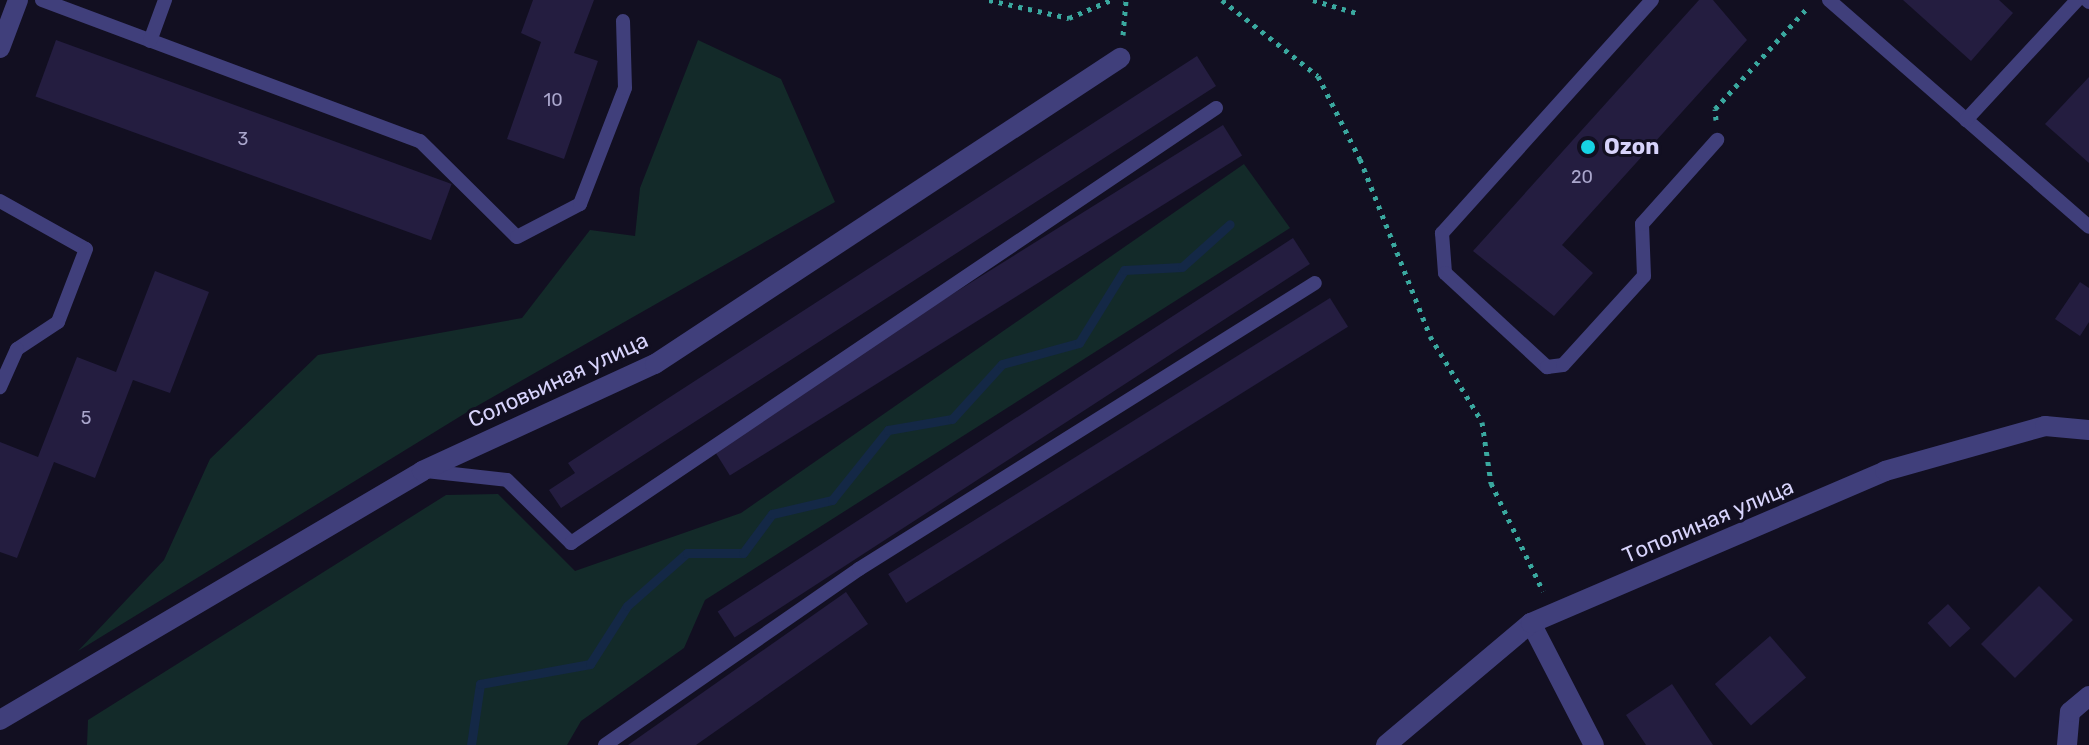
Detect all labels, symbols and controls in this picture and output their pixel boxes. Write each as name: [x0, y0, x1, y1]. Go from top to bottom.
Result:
house number: 10: [543, 89, 563, 111]
house number: 3: [238, 128, 248, 150]
place label: Ozon: [1604, 134, 1659, 160]
marker: Ozon: [1579, 138, 1597, 156]
house number: 20: [1571, 166, 1593, 188]
street label: Соловьиная улица: [464, 327, 652, 433]
house number: 5: [81, 407, 91, 429]
street label: Тополиная улица: [1619, 473, 1797, 569]

